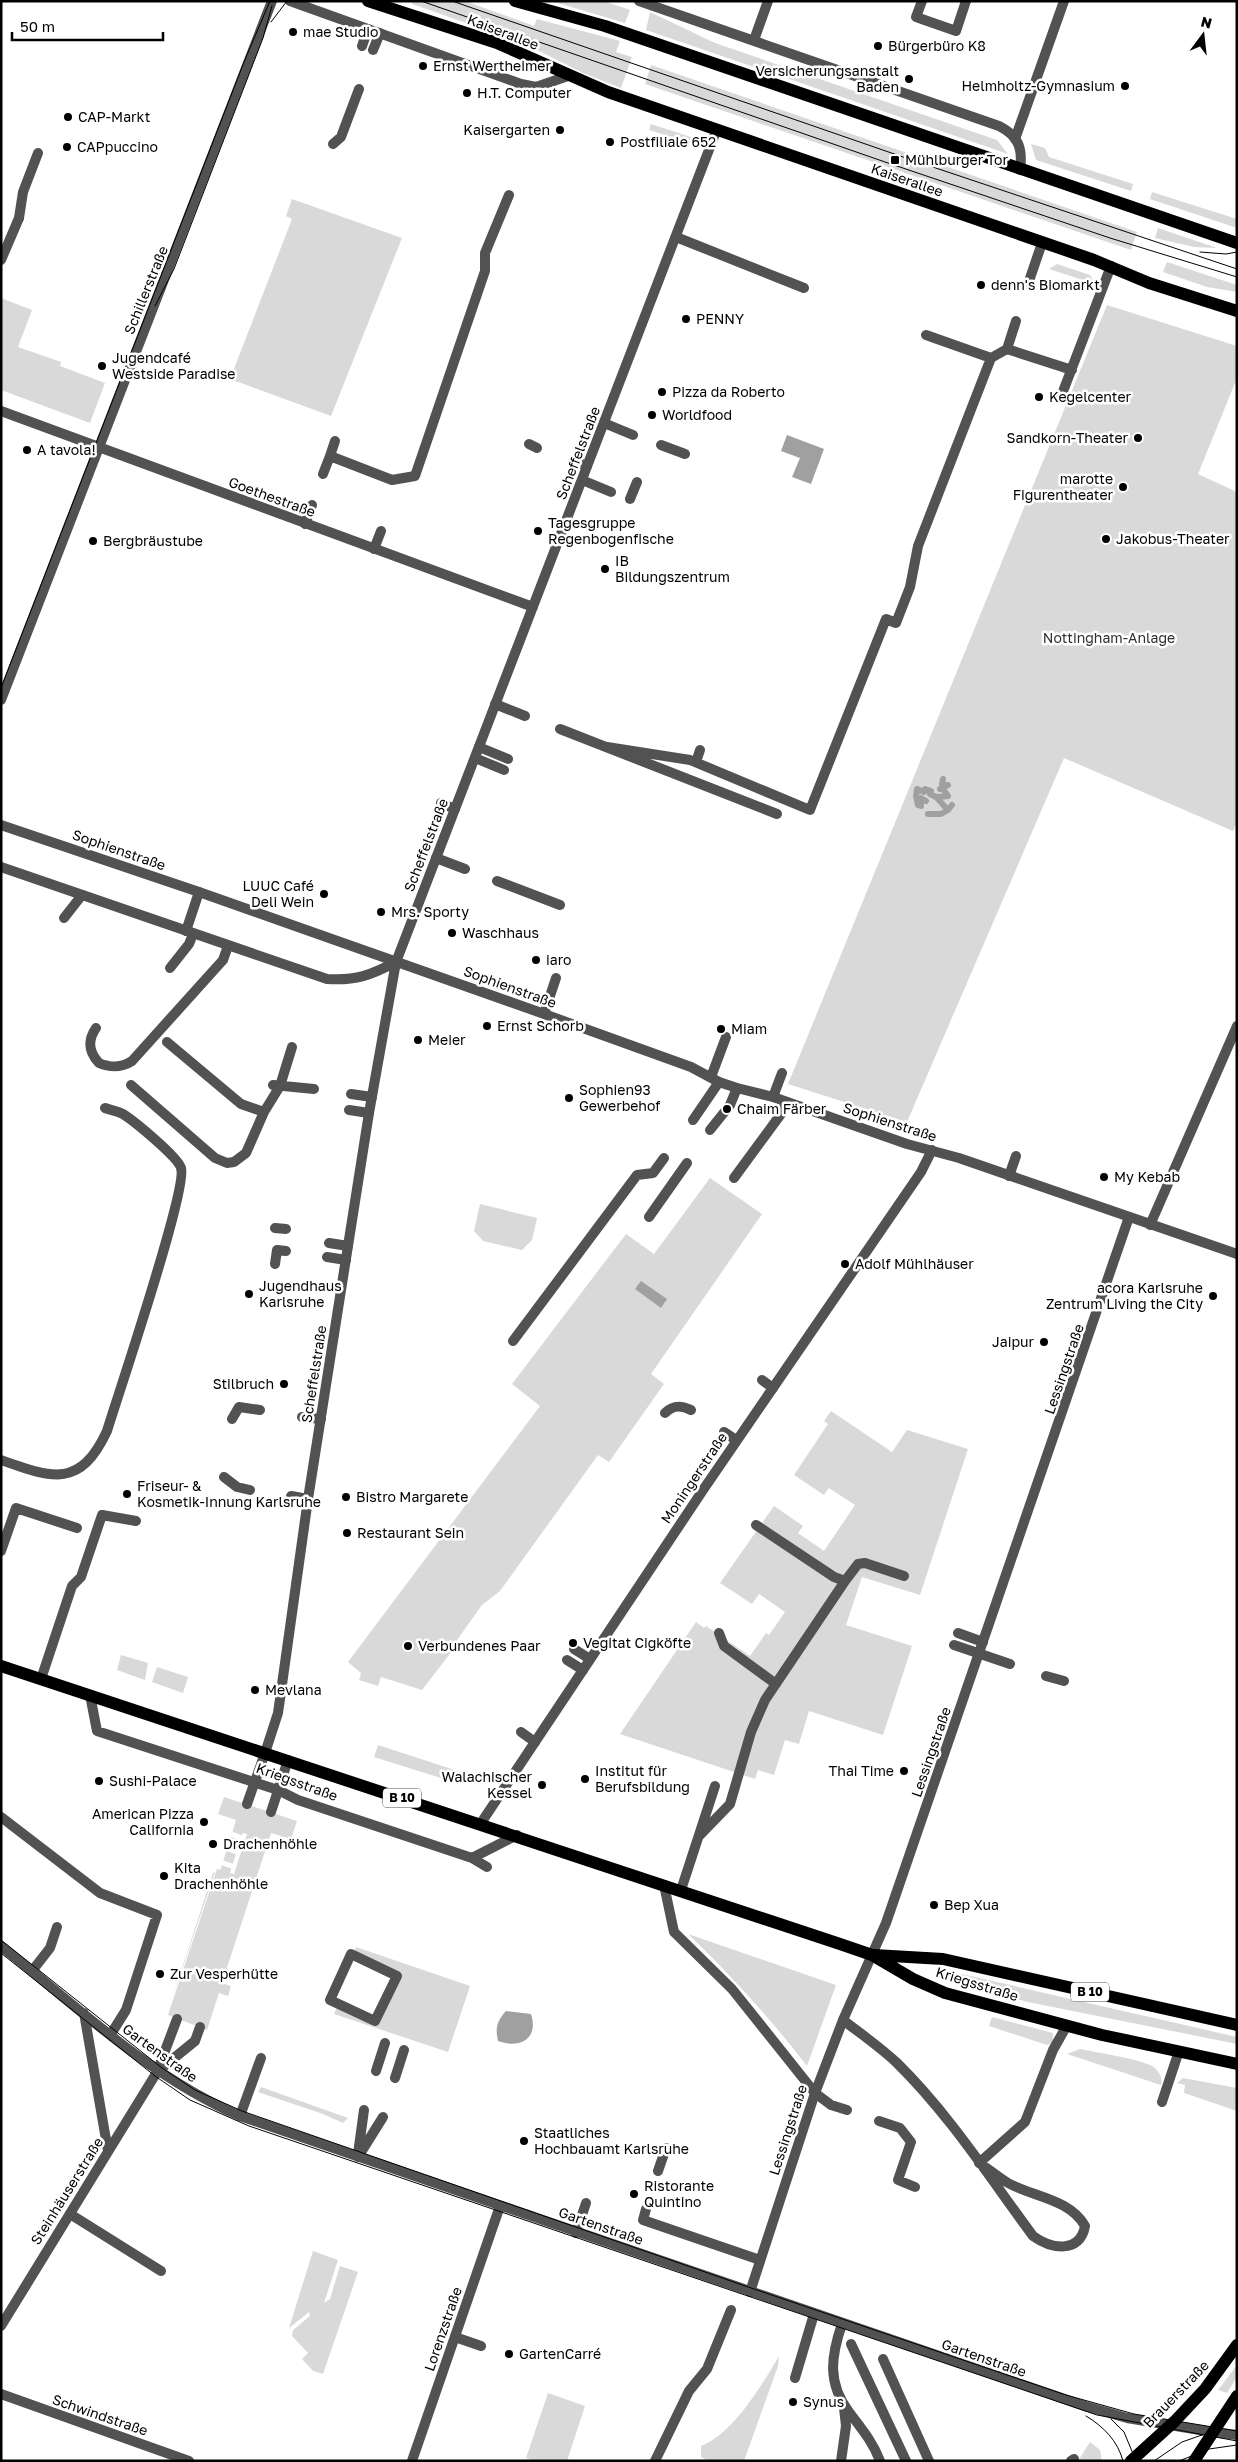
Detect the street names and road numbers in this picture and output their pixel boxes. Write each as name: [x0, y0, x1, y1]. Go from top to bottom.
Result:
street label: Kaiserallee: [465, 10, 541, 53]
street label: Kaiserallee: [869, 159, 945, 200]
street label: Schillerstraße: [120, 243, 171, 337]
street label: Scheffelstraße: [552, 404, 603, 502]
street label: Goethestraße: [226, 473, 318, 520]
street label: Scheffelstraße: [400, 796, 451, 894]
street label: Sophienstraße: [70, 826, 168, 873]
street label: Sophienstraße: [461, 962, 559, 1011]
street label: Sophienstraße: [841, 1098, 939, 1145]
street label: Lessingstraße: [1040, 1322, 1087, 1416]
street label: Scheffelstraße: [297, 1324, 330, 1424]
street label: Moningerstraße: [657, 1429, 730, 1526]
street label: Lessingstraße: [907, 1705, 954, 1799]
street label: Kriegsstraße: [254, 1759, 340, 1804]
road number: B 10: [383, 1789, 421, 1808]
street label: Kriegsstraße: [934, 1963, 1021, 2004]
road number: B 10: [1071, 1982, 1109, 2001]
street label: Gartenstraße: [120, 2020, 201, 2085]
street label: Lessingstraße: [765, 2082, 810, 2177]
street label: Steinhäuserstraße: [27, 2134, 106, 2248]
street label: Gartenstraße: [557, 2203, 646, 2248]
street label: Lorenzstraße: [420, 2285, 465, 2373]
street label: Gartenstraße: [940, 2335, 1029, 2380]
street label: Brauerstraße: [1139, 2356, 1212, 2431]
street label: Schwindstraße: [50, 2390, 150, 2439]

